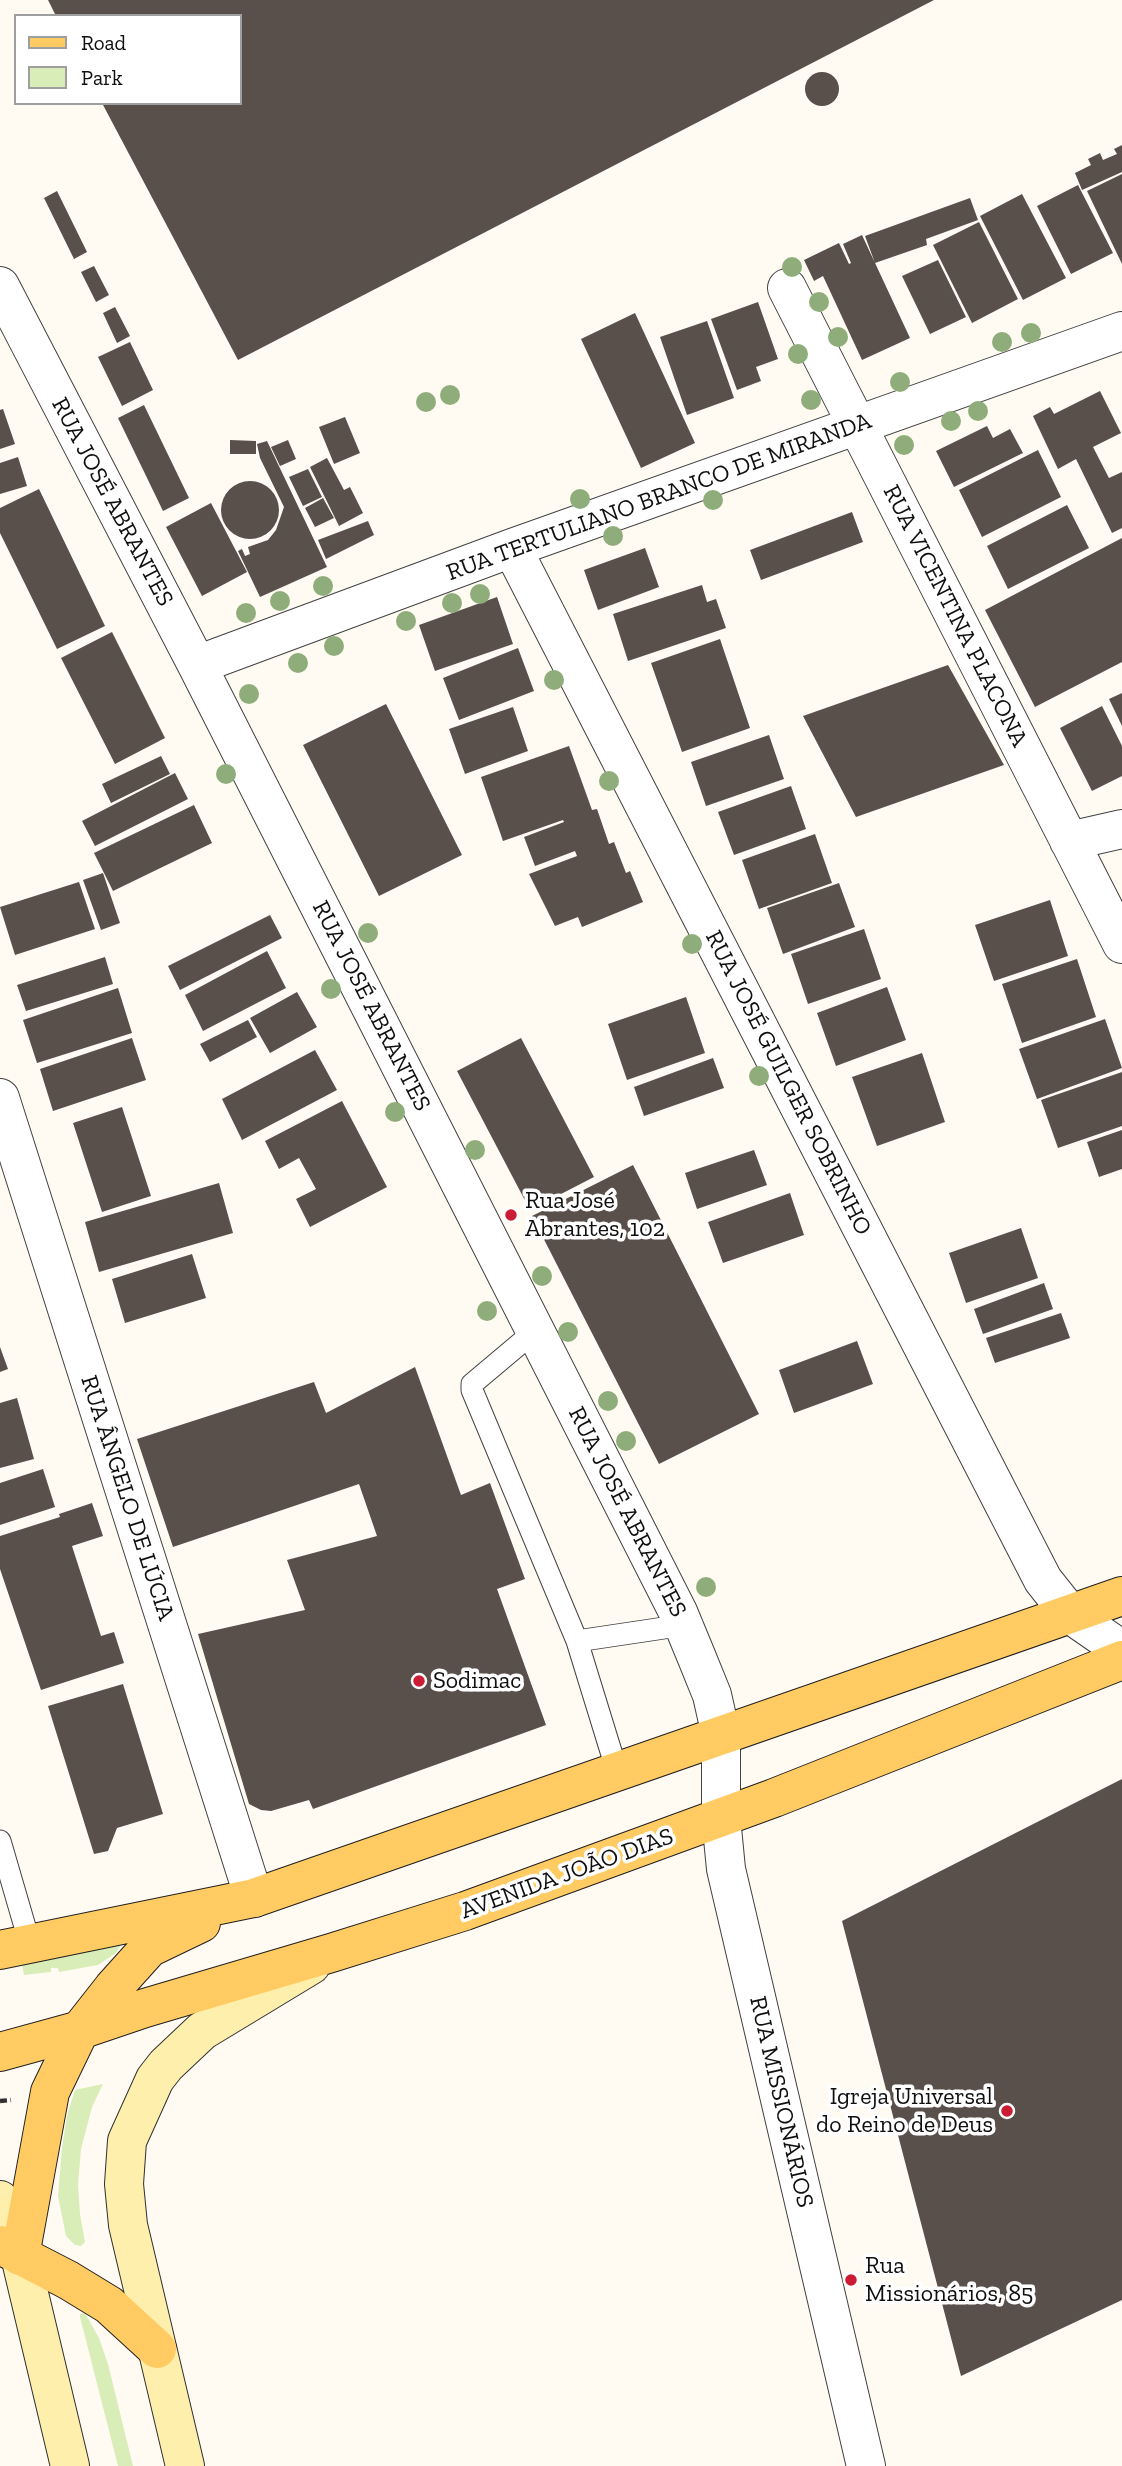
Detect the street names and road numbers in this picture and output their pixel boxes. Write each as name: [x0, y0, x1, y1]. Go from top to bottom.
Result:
street label: RUA JOSÉ ABRANTES: [45, 393, 179, 611]
street label: RUA TERTULIANO BRANCO DE MIRANDA: [443, 407, 875, 587]
street label: RUA VICENTINA PLACONA: [876, 480, 1034, 752]
street label: RUA JOSÉ ABRANTES: [305, 896, 437, 1116]
street label: RUA JOSÉ GUILGER SOBRINHO: [698, 926, 878, 1240]
street label: RUA ÂNGELO DE LÚCIA: [74, 1372, 180, 1624]
street label: RUA JOSÉ ABRANTES: [561, 1402, 693, 1622]
street label: AVENIDA JOÃO DIAS: [457, 1822, 677, 1926]
street label: RUA MISSIONÁRIOS: [743, 1993, 819, 2211]

